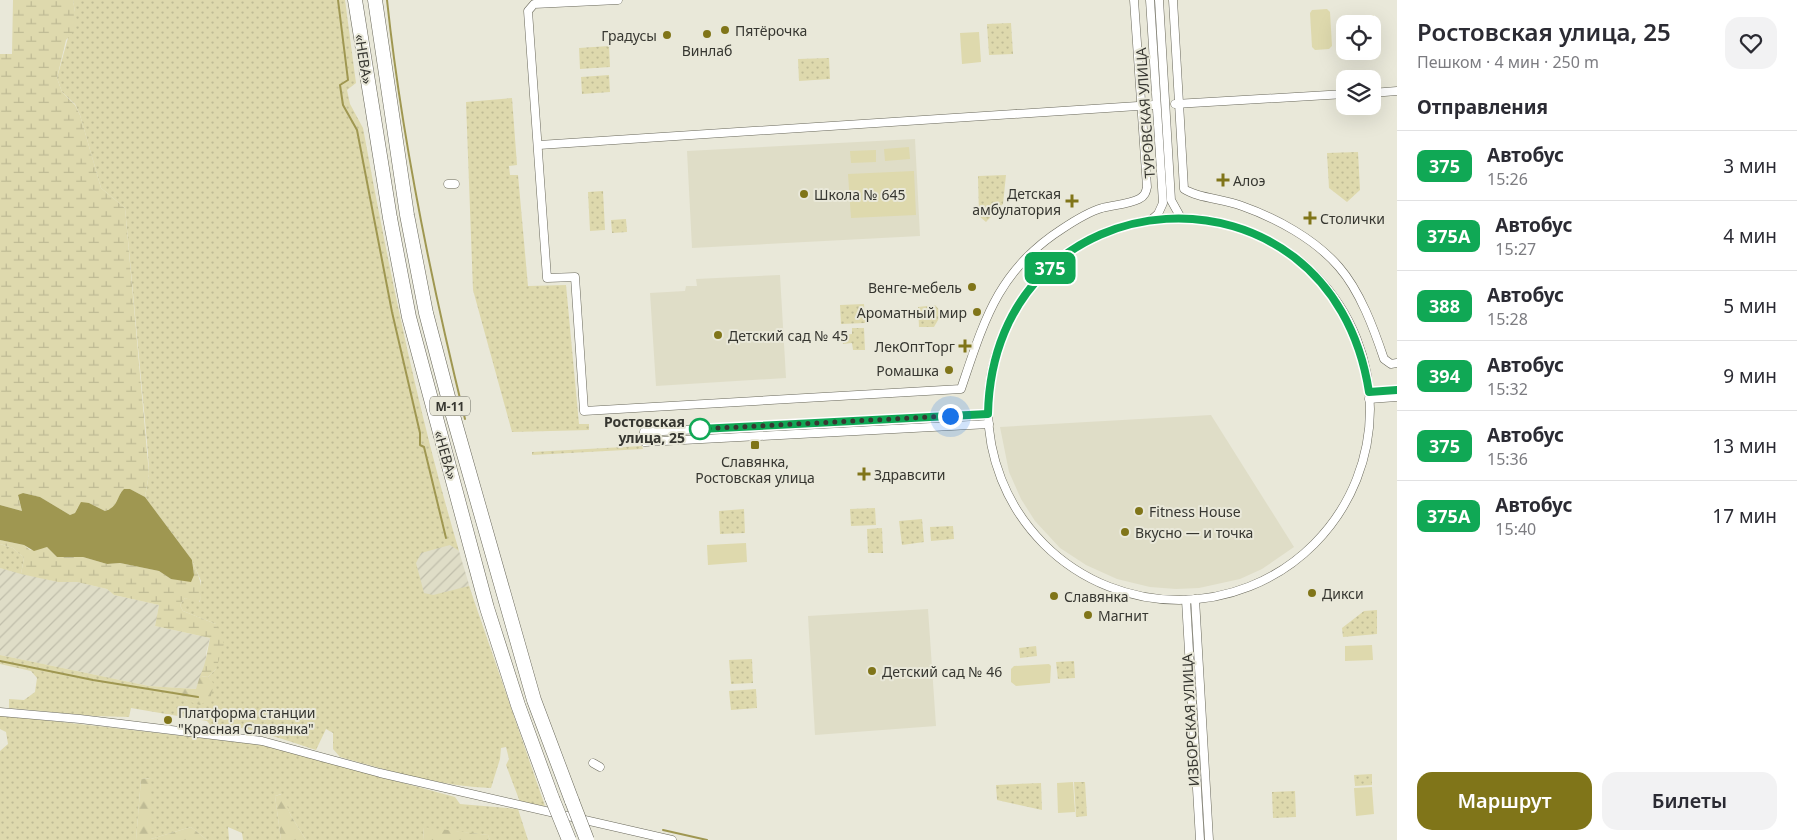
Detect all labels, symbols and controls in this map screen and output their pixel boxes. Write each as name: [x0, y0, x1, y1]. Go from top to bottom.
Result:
map controls: [1336, 15, 1381, 115]
button: locate: [1336, 15, 1381, 60]
text: Ростовская улица, 25: [1417, 15, 1671, 48]
button: heart: [1725, 17, 1777, 69]
place label: Пятёрочка: [735, 21, 807, 40]
marker: Пятёрочка: [719, 24, 731, 36]
place label: Градусы: [601, 26, 657, 45]
marker: Винлаб: [701, 28, 713, 40]
marker: Градусы: [661, 29, 673, 41]
street label: «НЕВА»: [351, 33, 377, 85]
place label: Винлаб: [682, 41, 732, 60]
street label: ТУРОВСКАЯ УЛИЦА: [1131, 47, 1159, 179]
text: Пешком · 4 мин · 250 m: [1417, 51, 1599, 73]
button: layers: [1336, 70, 1381, 115]
text: Отправления: [1417, 94, 1548, 120]
text: Автобус: [1487, 142, 1564, 168]
text: 3 мин: [1723, 153, 1777, 179]
text: 375: [1429, 154, 1460, 178]
text: 15:26: [1487, 168, 1528, 190]
place label: Алоэ: [1233, 171, 1265, 190]
marker: Алоэ: [1217, 174, 1229, 186]
place label: Детская амбулатория: [972, 184, 1061, 219]
place label: Школа № 645: [814, 185, 906, 204]
marker: Школа № 645: [798, 188, 810, 200]
marker: Детская амбулатория: [1065, 194, 1079, 208]
place label: Столички: [1320, 209, 1385, 228]
marker: Столички: [1304, 212, 1316, 224]
text: Автобус: [1495, 212, 1572, 238]
text: 4 мин: [1723, 223, 1777, 249]
text: 375А: [1427, 224, 1470, 248]
text: 15:27: [1495, 238, 1536, 260]
line badge: 375: [1021, 252, 1079, 284]
text: 375: [1035, 256, 1065, 280]
place label: Венге-мебель: [868, 278, 962, 297]
marker: Венге-мебель: [966, 281, 978, 293]
text: Автобус: [1487, 282, 1564, 308]
text: 5 мин: [1723, 293, 1777, 319]
text: 388: [1429, 294, 1460, 318]
place label: Ароматный мир: [857, 303, 967, 322]
marker: Ароматный мир: [971, 306, 983, 318]
text: 15:28: [1487, 308, 1528, 330]
place label: Детский сад № 45: [728, 326, 848, 345]
marker: Детский сад № 45: [712, 329, 724, 341]
place label: ЛекОптТорг: [874, 337, 955, 356]
marker: ЛекОптТорг: [959, 340, 971, 352]
text: Автобус: [1487, 352, 1564, 378]
place label: Ромашка: [876, 361, 939, 380]
text: 9 мин: [1723, 363, 1777, 389]
marker: Ромашка: [943, 364, 955, 376]
text: 394: [1429, 364, 1460, 388]
text: 15:32: [1487, 378, 1528, 400]
road number: М-11: [430, 396, 470, 416]
your location: [938, 404, 963, 429]
place label: Ростовская улица, 25: [604, 412, 685, 447]
marker: Ростовская улица, 25: [689, 418, 711, 440]
text: Автобус: [1487, 422, 1564, 448]
street label: «НЕВА»: [430, 428, 462, 482]
text: 13 мин: [1712, 433, 1777, 459]
text: 375: [1429, 434, 1460, 458]
marker: Славянка, Ростовская улица: [749, 439, 761, 451]
text: 15:36: [1487, 448, 1528, 470]
place label: Славянка, Ростовская улица: [695, 452, 815, 487]
place label: Здравсити: [874, 465, 946, 484]
marker: Здравсити: [858, 468, 870, 480]
text: Автобус: [1495, 492, 1572, 518]
place label: Fitness House: [1149, 502, 1241, 521]
text: 17 мин: [1712, 503, 1777, 529]
text: 375А: [1427, 504, 1470, 528]
marker: Fitness House: [1133, 505, 1145, 517]
text: 15:40: [1495, 518, 1536, 540]
place label: Вкусно — и точка: [1135, 523, 1253, 542]
marker: Вкусно — и точка: [1119, 526, 1131, 538]
place label: Дикси: [1322, 584, 1364, 603]
place label: Славянка: [1064, 587, 1128, 606]
marker: Дикси: [1306, 587, 1318, 599]
marker: Славянка: [1048, 590, 1060, 602]
place label: Магнит: [1098, 606, 1149, 625]
marker: Магнит: [1082, 609, 1094, 621]
street label: ИЗБОРСКАЯ УЛИЦА: [1177, 653, 1203, 787]
place label: Детский сад № 46: [882, 662, 1002, 681]
marker: Детский сад № 46: [866, 665, 878, 677]
place label: Платформа станции "Красная Славянка": [178, 703, 316, 738]
marker: Платформа станции "Красная Славянка": [162, 714, 174, 726]
button: Маршрут: [1417, 772, 1592, 830]
button: Билеты: [1602, 772, 1777, 830]

